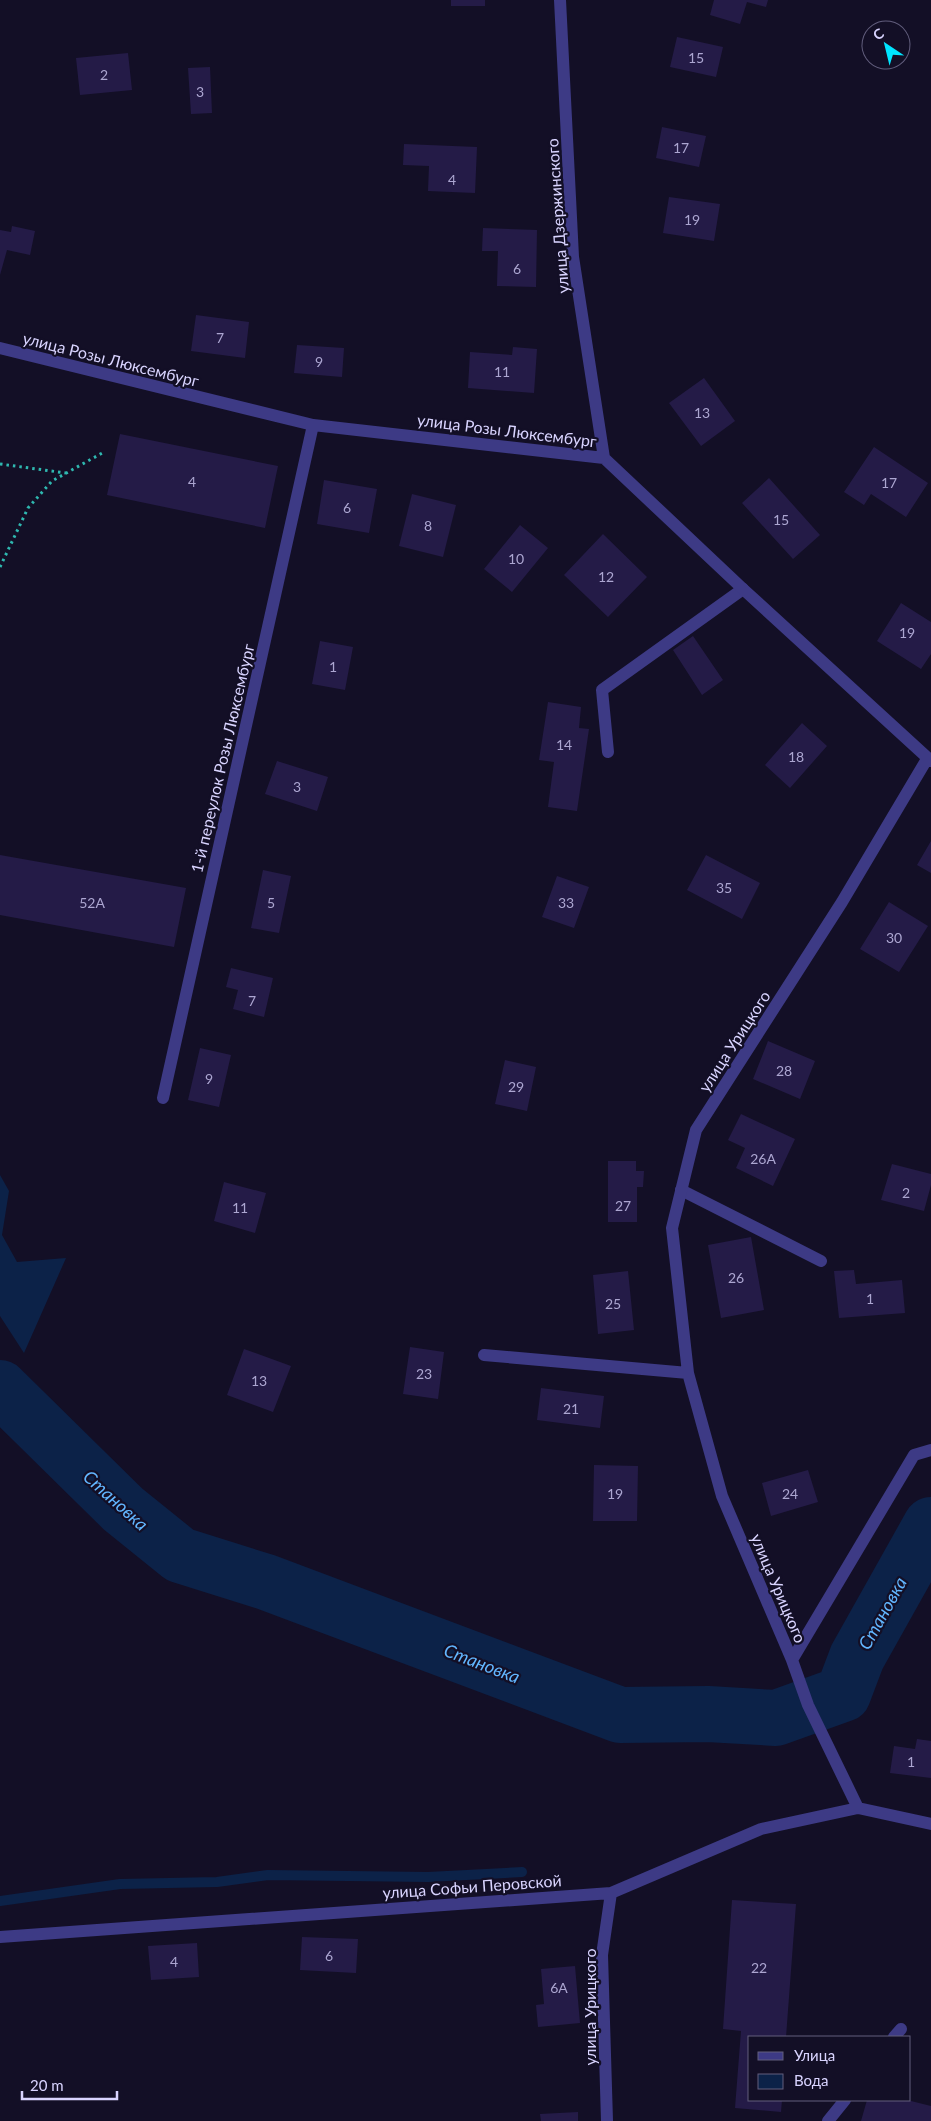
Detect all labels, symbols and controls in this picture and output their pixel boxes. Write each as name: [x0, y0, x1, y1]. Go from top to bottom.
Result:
north arrow: [861, 20, 911, 70]
text: С: [870, 24, 888, 44]
house number: 15: [688, 49, 704, 66]
house number: 2: [100, 66, 108, 83]
house number: 3: [196, 83, 204, 100]
street label: улица Дзержинского: [542, 138, 572, 294]
house number: 17: [673, 139, 689, 156]
house number: 4: [448, 171, 456, 188]
house number: 19: [684, 211, 700, 228]
house number: 6: [513, 260, 521, 277]
street label: улица Розы Люксембург: [21, 328, 201, 390]
house number: 7: [216, 329, 224, 346]
house number: 9: [315, 353, 323, 370]
house number: 11: [494, 363, 510, 380]
house number: 13: [694, 404, 710, 421]
street label: улица Розы Люксембург: [416, 410, 598, 450]
house number: 4: [188, 473, 196, 490]
house number: 17: [881, 474, 897, 491]
house number: 6: [343, 499, 351, 516]
house number: 15: [773, 511, 789, 528]
house number: 8: [424, 517, 432, 534]
house number: 10: [508, 550, 524, 567]
house number: 12: [598, 568, 614, 585]
house number: 19: [899, 624, 915, 641]
street label: 1-й переулок Розы Люксембург: [186, 641, 258, 874]
house number: 1: [329, 658, 337, 675]
house number: 14: [556, 736, 572, 753]
house number: 18: [788, 748, 804, 765]
house number: 3: [293, 778, 301, 795]
house number: 35: [716, 879, 732, 896]
house number: 52А: [79, 894, 105, 911]
house number: 5: [267, 894, 275, 911]
house number: 33: [558, 894, 574, 911]
house number: 30: [886, 929, 902, 946]
street label: улица Урицкого: [694, 987, 774, 1095]
house number: 7: [248, 992, 256, 1009]
house number: 28: [776, 1062, 792, 1079]
house number: 9: [205, 1070, 213, 1087]
house number: 29: [508, 1078, 524, 1095]
house number: 26А: [750, 1150, 776, 1167]
house number: 2: [902, 1184, 910, 1201]
house number: 27: [615, 1197, 631, 1214]
house number: 11: [232, 1199, 248, 1216]
house number: 26: [728, 1269, 744, 1286]
house number: 1: [866, 1290, 874, 1307]
house number: 25: [605, 1295, 621, 1312]
house number: 23: [416, 1365, 432, 1382]
house number: 13: [251, 1372, 267, 1389]
house number: 21: [563, 1400, 579, 1417]
water label: Становка: [79, 1465, 153, 1535]
house number: 19: [607, 1485, 623, 1502]
house number: 24: [782, 1485, 798, 1502]
street label: улица Урицкого: [747, 1530, 811, 1646]
water label: Становка: [853, 1573, 911, 1653]
water label: Становка: [441, 1638, 523, 1688]
house number: 1: [907, 1753, 915, 1770]
street label: улица Софьи Перовской: [382, 1870, 562, 1902]
house number: 6: [325, 1947, 333, 1964]
street label: улица Урицкого: [580, 1949, 599, 2065]
house number: 4: [170, 1953, 178, 1970]
house number: 22: [751, 1959, 767, 1976]
house number: 6А: [550, 1979, 568, 1996]
legend: [748, 2036, 911, 2101]
text: Улица: [794, 2046, 835, 2064]
scale bar: [22, 2068, 118, 2100]
text: Вода: [794, 2071, 829, 2089]
text: 20 m: [30, 2076, 64, 2094]

